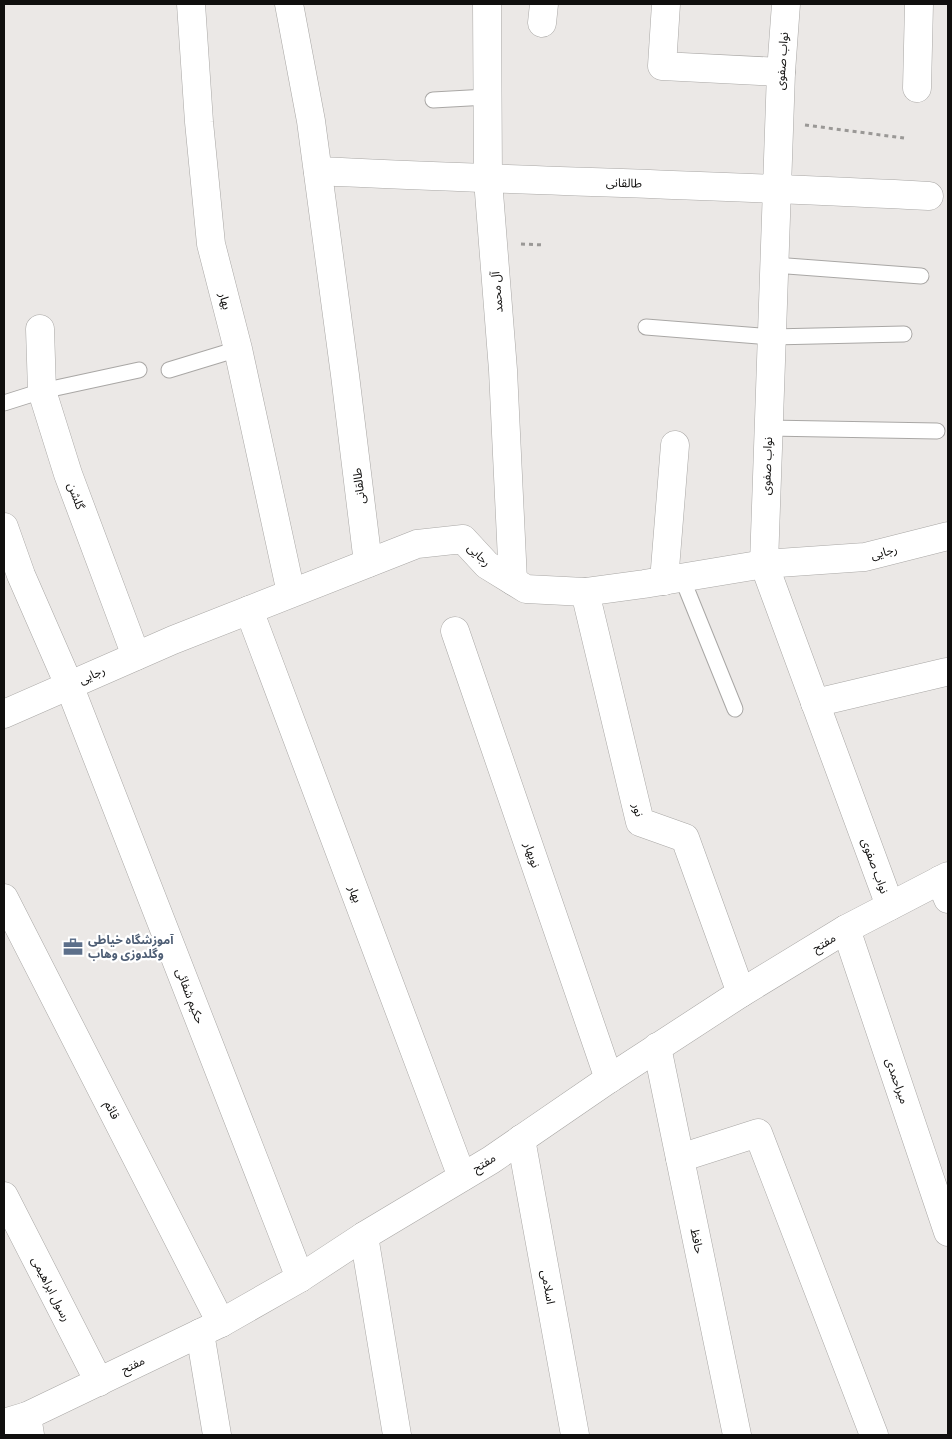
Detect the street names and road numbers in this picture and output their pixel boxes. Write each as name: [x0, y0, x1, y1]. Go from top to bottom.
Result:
street label: نواب صفوی: [772, 31, 791, 90]
street label: طالقانی: [606, 174, 642, 191]
street label: آل محمد: [487, 270, 506, 313]
street label: بهار: [216, 290, 235, 311]
street label: نواب صفوی: [758, 437, 775, 495]
street label: طالقانی: [349, 467, 368, 505]
street label: گلشن: [65, 480, 89, 512]
street label: رجایی: [464, 540, 494, 569]
street label: رجایی: [869, 541, 899, 562]
street label: رجایی: [76, 662, 107, 687]
street label: نور: [629, 801, 647, 818]
street label: نواب صفوی: [858, 836, 892, 896]
street label: نوبهار: [521, 839, 544, 870]
street label: بهار: [345, 882, 366, 905]
street label: مفتح: [809, 930, 839, 957]
street label: حکیم شفائی: [171, 966, 208, 1026]
street label: میراحمدی: [883, 1056, 912, 1106]
street label: قائم: [100, 1098, 123, 1122]
street label: مفتح: [469, 1150, 499, 1177]
street label: حافظ: [687, 1227, 708, 1255]
street label: رسول ابراهیمی: [29, 1254, 74, 1324]
street label: اسلامی: [538, 1269, 559, 1305]
street label: مفتح: [118, 1352, 148, 1378]

